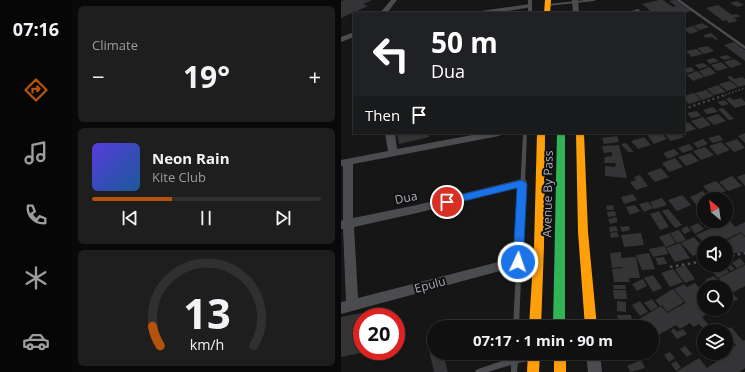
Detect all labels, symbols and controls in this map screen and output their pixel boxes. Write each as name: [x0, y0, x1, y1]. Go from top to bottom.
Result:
text: 07:16: [13, 17, 59, 41]
text: 50 m: [431, 23, 498, 61]
icon: left: [365, 28, 417, 80]
text: Climate: [92, 36, 138, 54]
text: 19°: [183, 56, 230, 97]
text: Dua: [431, 59, 465, 83]
text: −: [92, 61, 105, 91]
text: +: [308, 61, 321, 91]
icon: directions: [22, 76, 50, 104]
icon: arrive: [408, 104, 430, 126]
text: Then: [365, 105, 400, 125]
icon: music: [22, 139, 50, 167]
text: Neon Rain: [152, 148, 230, 168]
street label: Avenue By Pass: [538, 150, 557, 238]
text: Kite Club: [152, 168, 206, 186]
pin: [430, 185, 464, 219]
street label: Dua: [393, 187, 419, 208]
icon: arrive: [436, 191, 458, 213]
north arrow: [697, 192, 733, 228]
map controls: [697, 192, 733, 360]
icon: phone: [22, 201, 50, 229]
icon: previous: [119, 207, 141, 229]
icon: pause: [195, 207, 217, 229]
icon: next: [272, 207, 294, 229]
button: sound: [697, 236, 733, 272]
position arrow: [497, 241, 539, 283]
icon: climate: [22, 264, 50, 292]
street label: Epulu: [412, 272, 447, 297]
button: search: [697, 280, 733, 316]
text: 13: [183, 285, 230, 341]
speed limit sign: 20: [353, 308, 405, 360]
button: layers: [697, 324, 733, 360]
icon: car: [22, 327, 50, 355]
text: 07:17 · 1 min · 90 m: [473, 330, 613, 350]
text: km/h: [189, 335, 224, 354]

